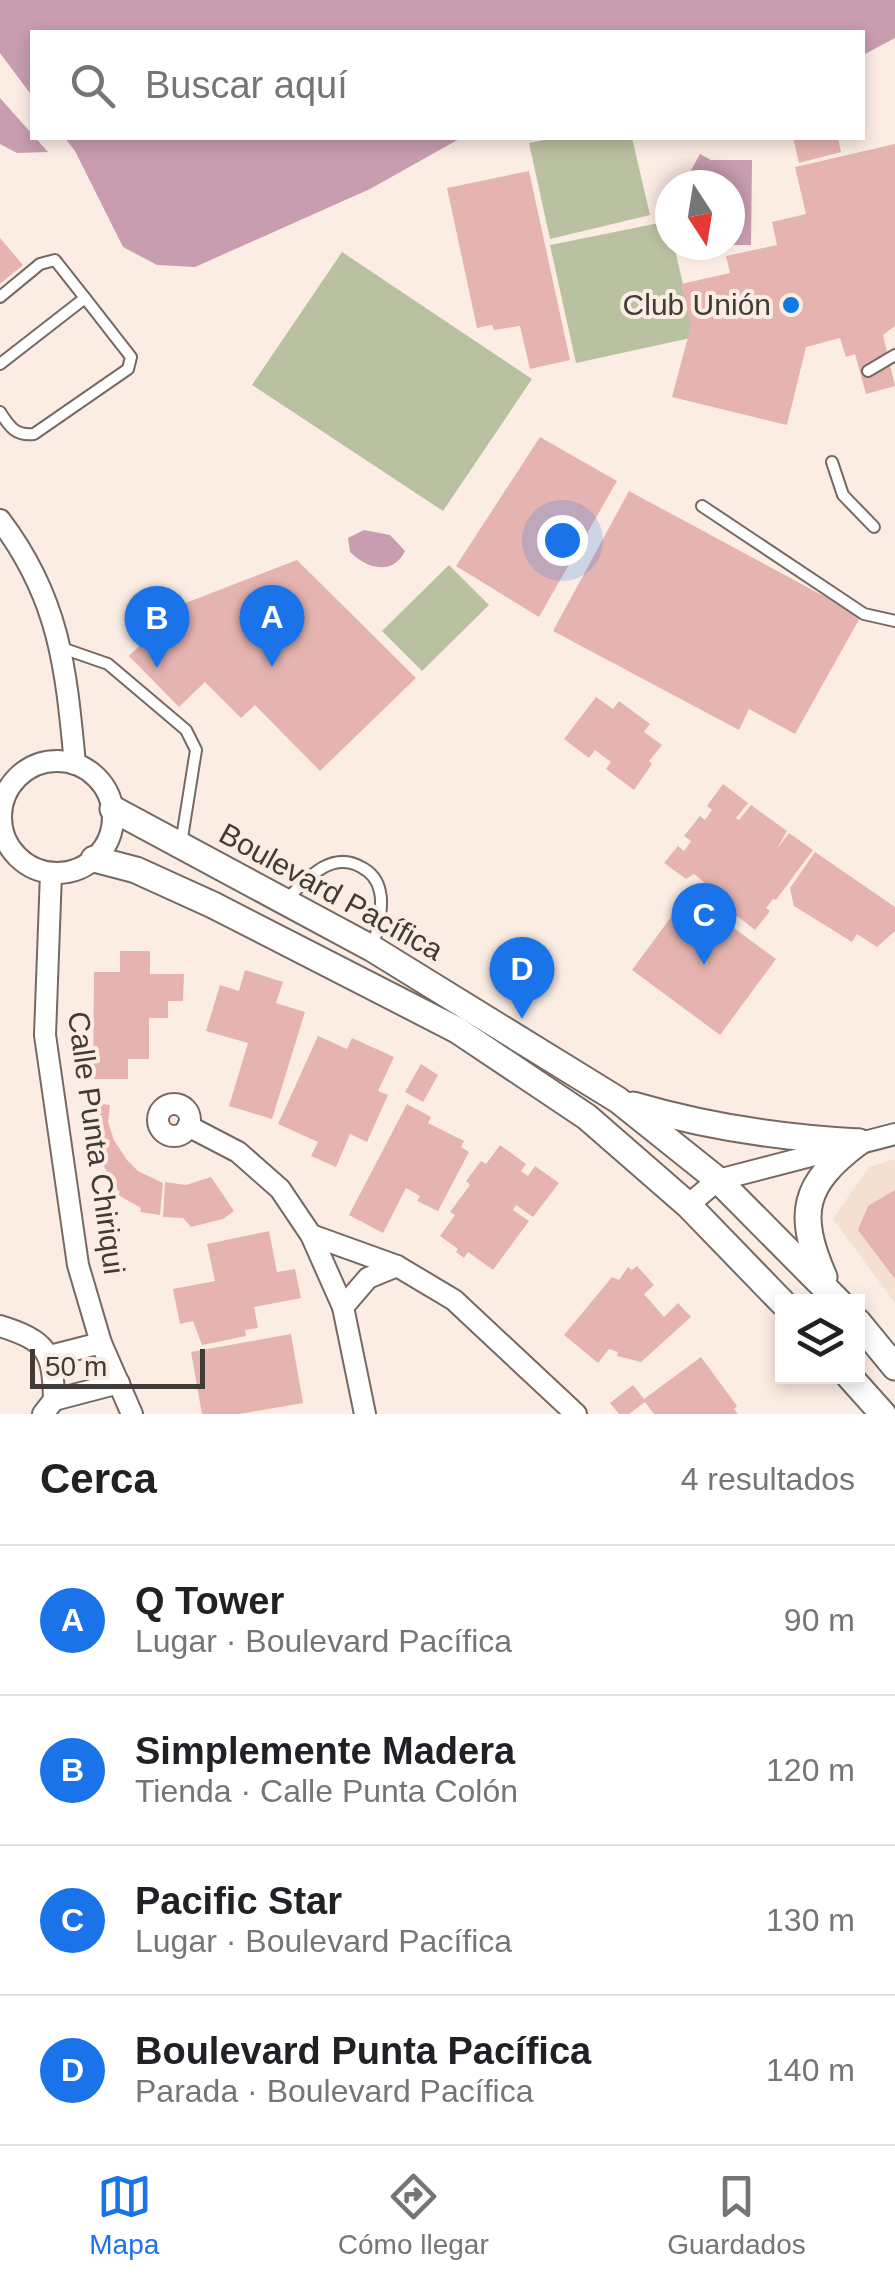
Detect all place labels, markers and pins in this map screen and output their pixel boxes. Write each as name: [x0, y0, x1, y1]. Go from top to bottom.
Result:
place label: Club Unión: [623, 288, 771, 321]
marker: Club Unión: [780, 294, 802, 316]
pin: A: [240, 584, 304, 667]
pin: B: [124, 586, 190, 668]
pin: C: [672, 882, 736, 965]
pin: D: [490, 936, 554, 1019]

